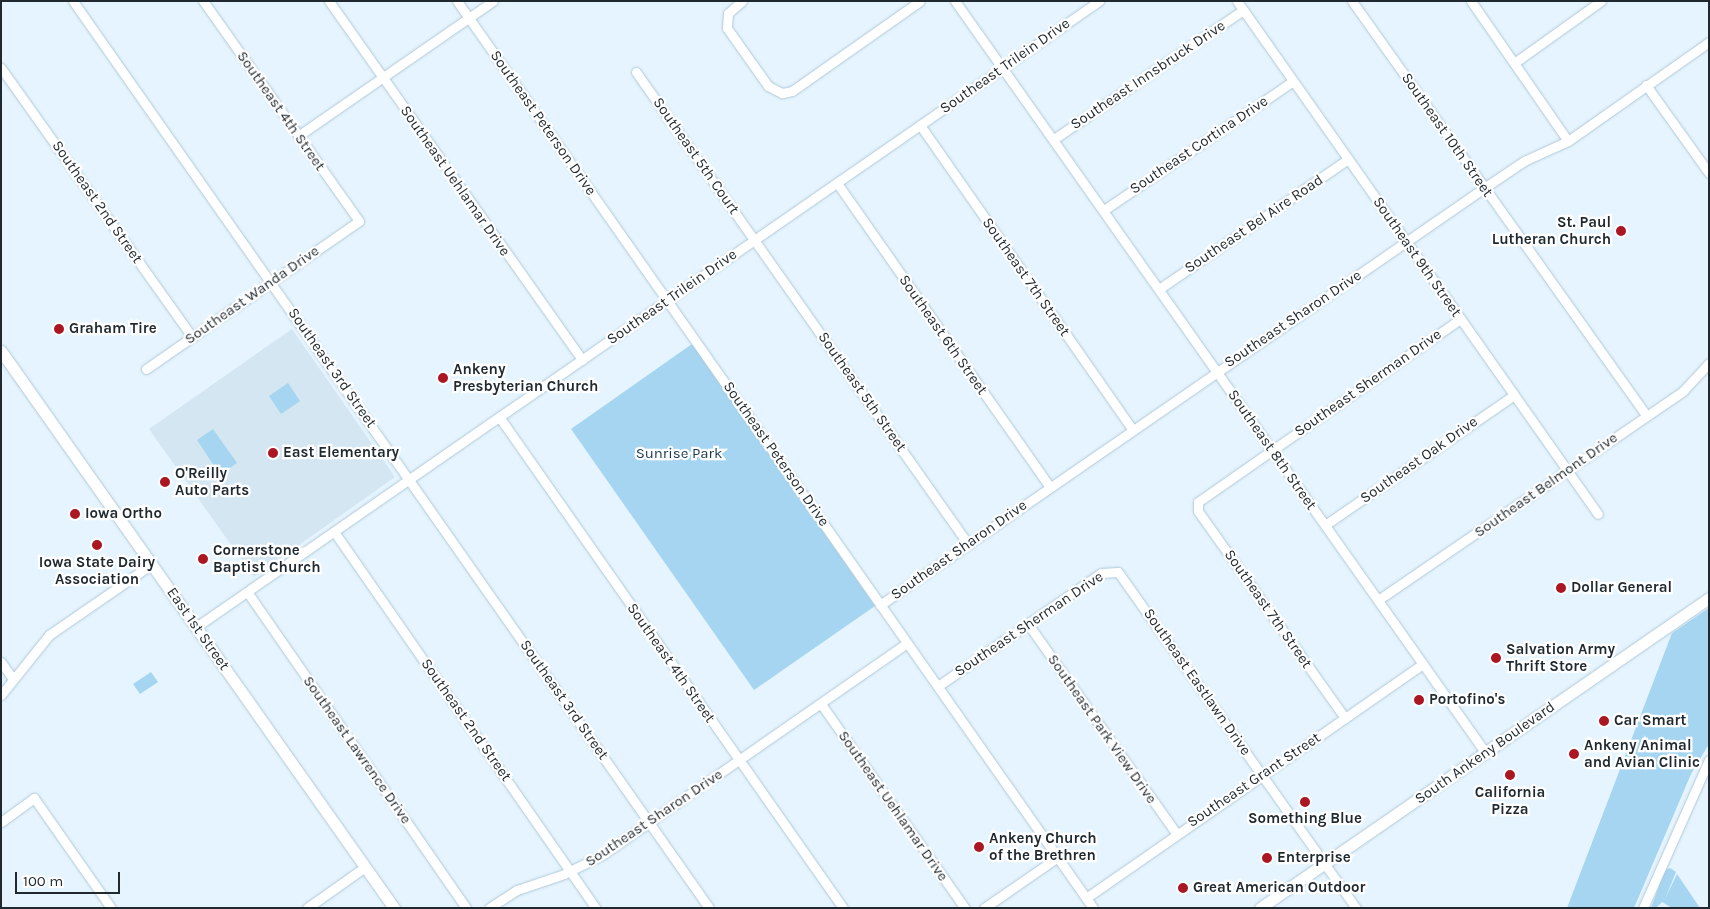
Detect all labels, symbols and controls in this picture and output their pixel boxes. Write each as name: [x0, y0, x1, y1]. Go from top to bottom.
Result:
street label: Southeast Trilein Drive: [937, 14, 1073, 118]
street label: Southeast Innsbruck Drive: [1067, 17, 1229, 133]
street label: Southeast Peterson Drive: [486, 47, 600, 199]
street label: Southeast 4th Street: [233, 48, 329, 174]
street label: Southeast 10th Street: [1397, 69, 1497, 201]
street label: Southeast Cortina Drive: [1126, 92, 1272, 198]
street label: Southeast 5th Court: [649, 94, 743, 218]
street label: Southeast Uehlamar Drive: [396, 102, 514, 260]
street label: Southeast 2nd Street: [48, 137, 146, 267]
street label: Southeast Bel Aire Road: [1181, 171, 1327, 277]
street label: Southeast 9th Street: [1369, 194, 1465, 320]
place label: St. Paul Lutheran Church: [1492, 213, 1611, 248]
street label: Southeast 7th Street: [978, 214, 1074, 340]
marker: St. Paul Lutheran Church: [1615, 225, 1627, 237]
street label: Southeast Wanda Drive: [181, 242, 323, 348]
street label: Southeast Trilein Drive: [604, 245, 740, 349]
street label: Southeast Sharon Drive: [1221, 266, 1365, 372]
street label: Southeast 6th Street: [895, 272, 991, 398]
street label: Southeast 3rd Street: [284, 305, 380, 431]
place label: Graham Tire: [69, 320, 157, 338]
marker: Graham Tire: [53, 323, 65, 335]
street label: Southeast Sherman Drive: [1291, 325, 1445, 441]
street label: Southeast 5th Street: [814, 329, 910, 455]
place label: Ankeny Presbyterian Church: [453, 360, 598, 395]
marker: Ankeny Presbyterian Church: [437, 372, 449, 384]
street label: Southeast Peterson Drive: [719, 378, 833, 530]
street label: Southeast 8th Street: [1224, 386, 1320, 514]
street label: Southeast Oak Drive: [1357, 413, 1481, 507]
street label: Southeast Belmont Drive: [1471, 429, 1621, 541]
place label: East Elementary: [283, 444, 399, 462]
park label: Sunrise Park: [636, 445, 722, 463]
marker: East Elementary: [267, 447, 279, 459]
place label: O'Reilly Auto Parts: [175, 464, 249, 499]
marker: O'Reilly Auto Parts: [159, 476, 171, 488]
street label: Southeast Sharon Drive: [888, 496, 1030, 604]
place label: Iowa Ortho: [85, 505, 162, 523]
marker: Iowa Ortho: [69, 508, 81, 520]
marker: Iowa State Dairy Association: [91, 539, 103, 551]
place label: Cornerstone Baptist Church: [213, 541, 321, 576]
street label: Southeast 7th Street: [1220, 546, 1316, 672]
place label: Iowa State Dairy Association: [39, 553, 155, 588]
marker: Cornerstone Baptist Church: [197, 553, 209, 565]
street label: Southeast Sherman Drive: [951, 568, 1107, 680]
place label: Dollar General: [1571, 579, 1672, 597]
marker: Dollar General: [1555, 582, 1567, 594]
street label: East 1st Street: [163, 584, 233, 674]
street label: Southeast 4th Street: [623, 600, 719, 726]
street label: Southeast Eastlawn Drive: [1139, 605, 1255, 759]
street label: Southeast 3rd Street: [516, 637, 612, 763]
place label: Salvation Army Thrift Store: [1506, 640, 1615, 675]
street label: Southeast Park View Drive: [1044, 651, 1160, 807]
marker: Salvation Army Thrift Store: [1490, 652, 1502, 664]
street label: Southeast 2nd Street: [417, 655, 515, 785]
street label: Southeast Lawrence Drive: [299, 673, 415, 827]
place label: Portofino's: [1429, 691, 1505, 709]
marker: Portofino's: [1413, 694, 1425, 706]
street label: South Ankeny Boulevard: [1412, 698, 1558, 808]
place label: Car Smart: [1614, 712, 1686, 730]
marker: Car Smart: [1598, 715, 1610, 727]
street label: Southeast Uehlamar Drive: [834, 727, 952, 885]
street label: Southeast Grant Street: [1184, 729, 1324, 831]
place label: Ankeny Animal and Avian Clinic: [1584, 736, 1700, 771]
marker: Ankeny Animal and Avian Clinic: [1568, 748, 1580, 760]
street label: Southeast Sharon Drive: [582, 765, 726, 871]
marker: California Pizza: [1504, 769, 1516, 781]
place label: California Pizza: [1475, 783, 1545, 818]
marker: Something Blue: [1299, 796, 1311, 808]
place label: Something Blue: [1248, 810, 1362, 828]
place label: Ankeny Church of the Brethren: [989, 829, 1097, 864]
marker: Ankeny Church of the Brethren: [973, 841, 985, 853]
place label: Enterprise: [1277, 849, 1351, 867]
marker: Enterprise: [1261, 852, 1273, 864]
scale bar: [18, 862, 122, 894]
text: 100 m: [23, 872, 63, 890]
place label: Great American Outdoor: [1193, 879, 1365, 897]
marker: Great American Outdoor: [1177, 882, 1189, 894]

